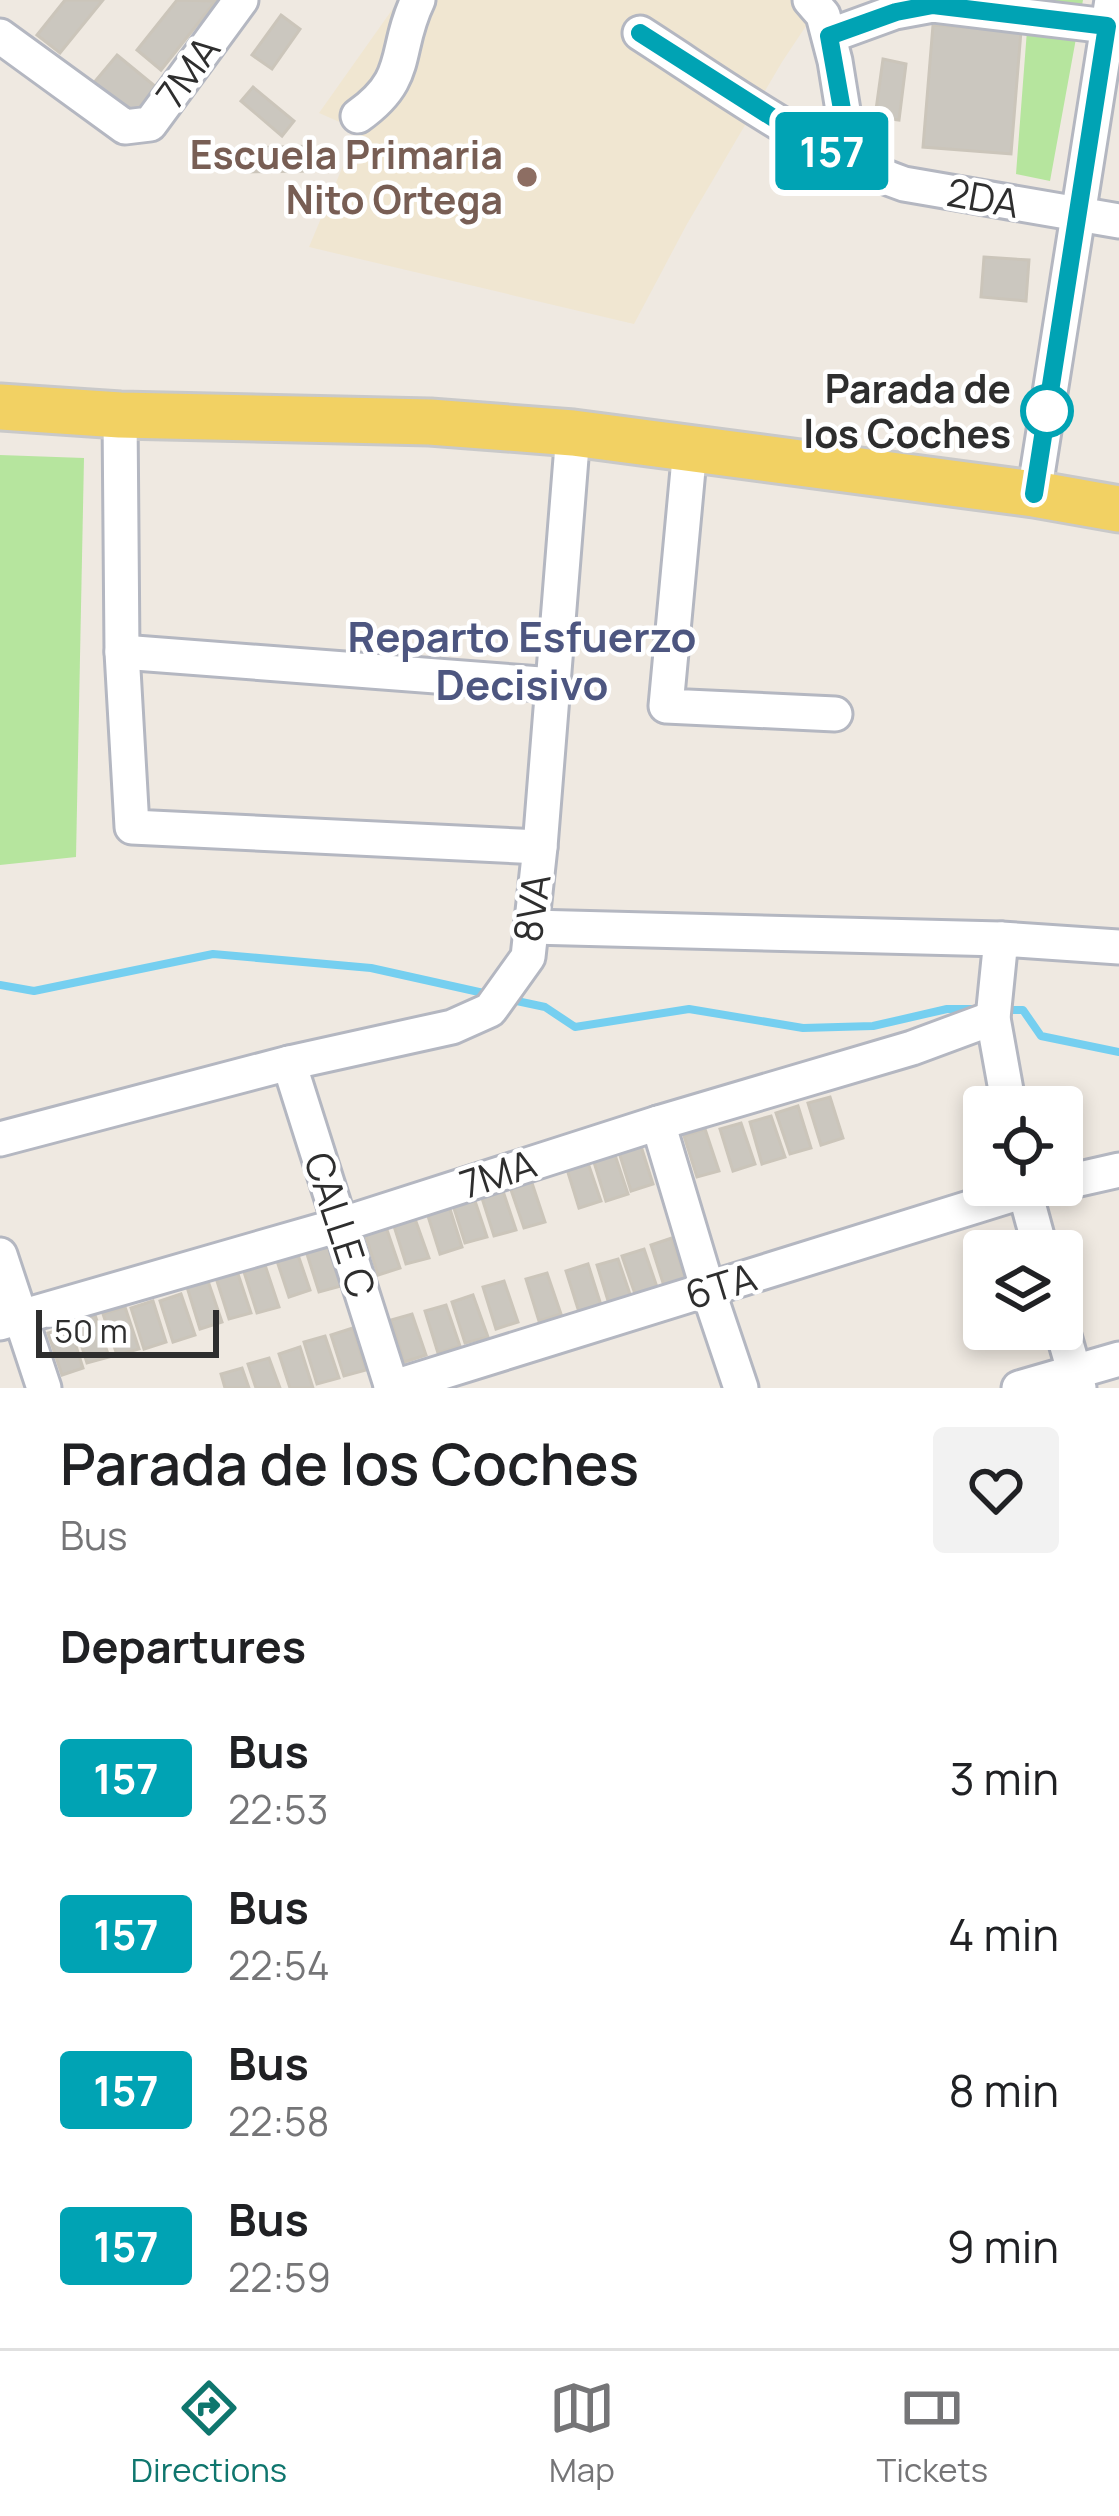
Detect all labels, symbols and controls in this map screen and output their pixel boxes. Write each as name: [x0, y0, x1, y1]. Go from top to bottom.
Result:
street label: 7MA: [143, 24, 232, 118]
line badge: 157: [763, 112, 901, 190]
text: 157: [799, 122, 865, 180]
place label: Escuela Primaria Nito Ortega: [190, 127, 503, 226]
marker: Escuela Primaria Nito Ortega: [514, 164, 540, 190]
street label: 2DA: [943, 164, 1023, 230]
place label: Parada de los Coches: [803, 361, 1011, 460]
marker: Parada de los Coches: [1022, 386, 1072, 436]
district label: Reparto Esfuerzo Decisivo: [348, 607, 696, 713]
street label: 8VA: [500, 870, 562, 945]
map controls: [963, 1086, 1083, 1350]
button: locate: [963, 1086, 1083, 1206]
street label: 7MA: [453, 1135, 543, 1211]
street label: CALLE C: [292, 1145, 390, 1304]
button: layers: [963, 1230, 1083, 1350]
street label: 6TA: [679, 1249, 763, 1321]
scale bar: [36, 1304, 219, 1357]
text: 50 m: [54, 1308, 128, 1353]
text: Parada de los Coches: [60, 1424, 639, 1502]
button: heart: [933, 1427, 1059, 1553]
text: Bus: [60, 1508, 128, 1562]
text: Departures: [60, 1615, 306, 1677]
text: Bus: [228, 1720, 309, 1782]
text: 3 min: [950, 1747, 1059, 1809]
text: 157: [93, 1749, 159, 1807]
text: 22:53: [228, 1782, 328, 1836]
text: Bus: [228, 1876, 309, 1938]
text: 4 min: [948, 1903, 1059, 1965]
text: 157: [93, 1905, 159, 1963]
text: 22:54: [228, 1938, 330, 1992]
text: Bus: [228, 2032, 309, 2094]
text: 8 min: [948, 2059, 1059, 2121]
text: 157: [93, 2061, 159, 2119]
text: 22:58: [228, 2094, 329, 2148]
text: Bus: [228, 2188, 309, 2250]
text: 9 min: [947, 2215, 1059, 2277]
text: 157: [93, 2217, 159, 2275]
text: 22:59: [228, 2250, 331, 2304]
tab: Directions: [131, 2375, 287, 2492]
tab: Map: [549, 2375, 615, 2492]
tab: Tickets: [877, 2375, 988, 2492]

